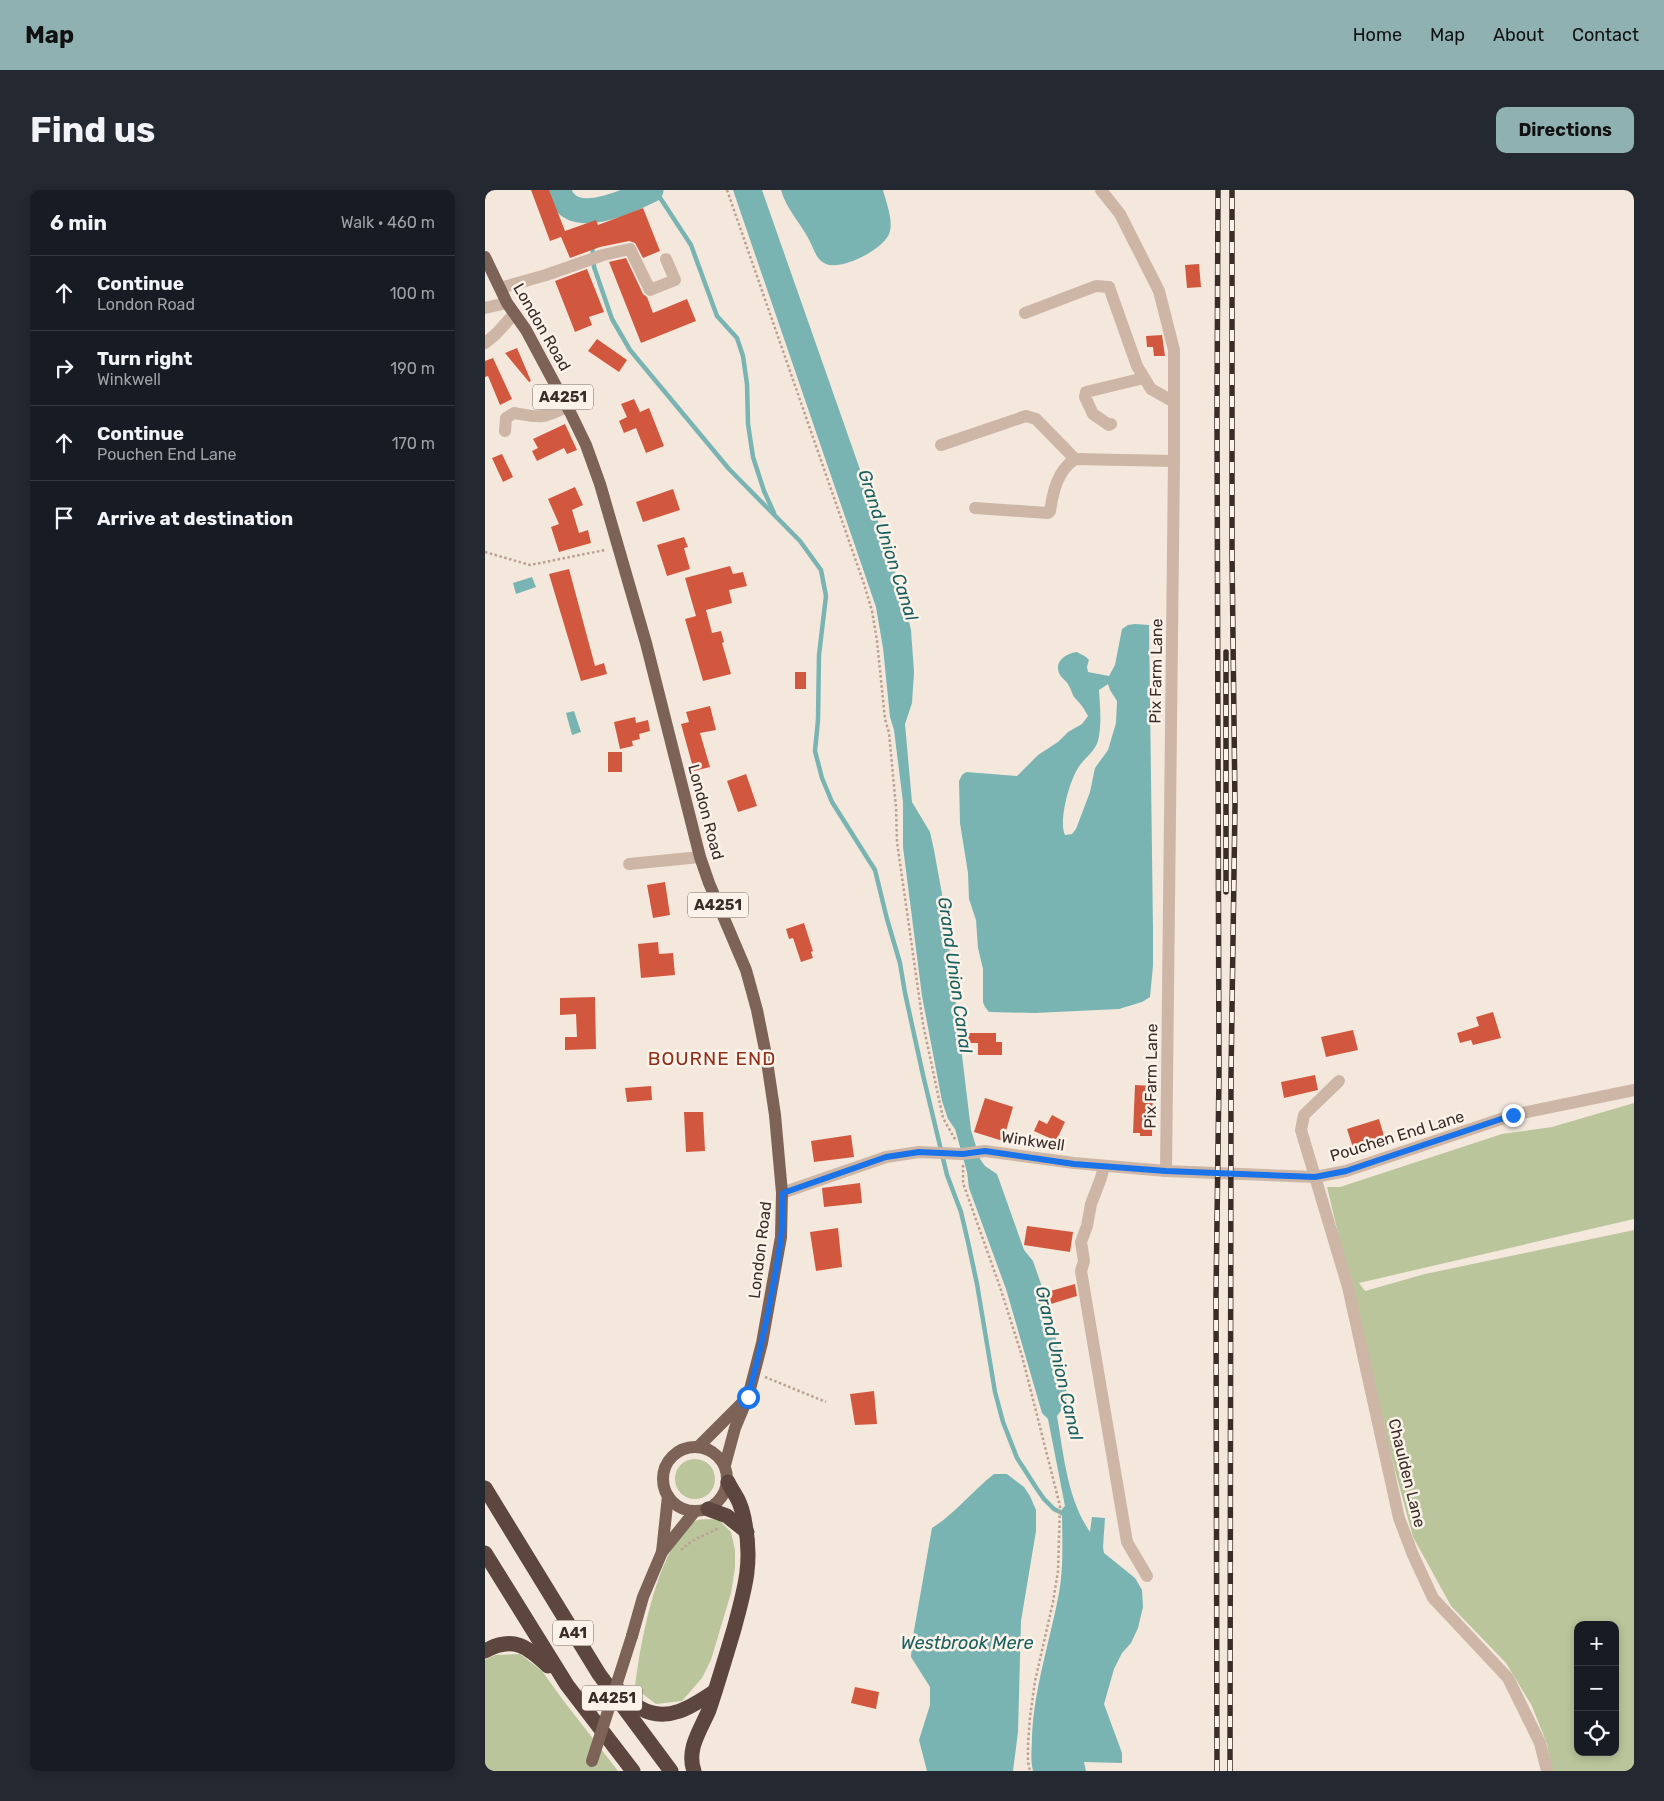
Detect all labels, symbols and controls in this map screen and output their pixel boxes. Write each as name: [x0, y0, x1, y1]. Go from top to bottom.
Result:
text: Map: [25, 21, 74, 49]
text: Home: [1353, 24, 1402, 46]
text: Map: [1430, 24, 1465, 46]
text: About: [1493, 24, 1544, 46]
text: Contact: [1572, 24, 1639, 46]
button: Directions: [1496, 107, 1634, 153]
text: Find us: [30, 109, 155, 151]
text: 6 min: [50, 210, 107, 235]
text: Walk · 460 m: [341, 213, 435, 232]
text: Continue: [97, 272, 184, 295]
icon: ahead: [50, 279, 78, 307]
street label: London Road: [509, 280, 575, 374]
text: 100 m: [390, 284, 435, 303]
text: London Road: [97, 295, 195, 314]
text: Turn right: [97, 347, 192, 370]
icon: right: [50, 354, 78, 382]
text: 190 m: [390, 359, 435, 378]
text: Winkwell: [97, 370, 161, 389]
road number: A4251: [533, 384, 593, 410]
text: Continue: [97, 422, 184, 445]
icon: ahead: [50, 429, 78, 457]
text: 170 m: [392, 434, 435, 453]
text: Pouchen End Lane: [97, 445, 236, 464]
water label: Grand Union Canal: [853, 467, 923, 624]
icon: arrive: [50, 504, 78, 532]
text: Arrive at destination: [97, 507, 293, 530]
street label: Pix Farm Lane: [1146, 618, 1166, 724]
street label: London Road: [684, 762, 728, 862]
road number: A4251: [688, 892, 748, 918]
water label: Grand Union Canal: [933, 895, 977, 1055]
street label: Pix Farm Lane: [1141, 1023, 1161, 1129]
district label: BOURNE END: [648, 1047, 776, 1070]
route end: [1502, 1104, 1525, 1127]
street label: Pouchen End Lane: [1328, 1107, 1466, 1165]
street label: Winkwell: [1000, 1127, 1066, 1155]
street label: London Road: [745, 1200, 775, 1300]
water label: Grand Union Canal: [1031, 1284, 1088, 1443]
route start: [737, 1386, 760, 1409]
street label: Chaulden Lane: [1384, 1417, 1430, 1529]
road number: A41: [553, 1620, 593, 1646]
map controls: [1574, 1621, 1619, 1756]
button: +: [1574, 1621, 1619, 1666]
water label: Westbrook Mere: [901, 1632, 1033, 1654]
button: −: [1574, 1666, 1619, 1711]
road number: A4251: [582, 1686, 642, 1710]
button: locate: [1574, 1711, 1619, 1756]

